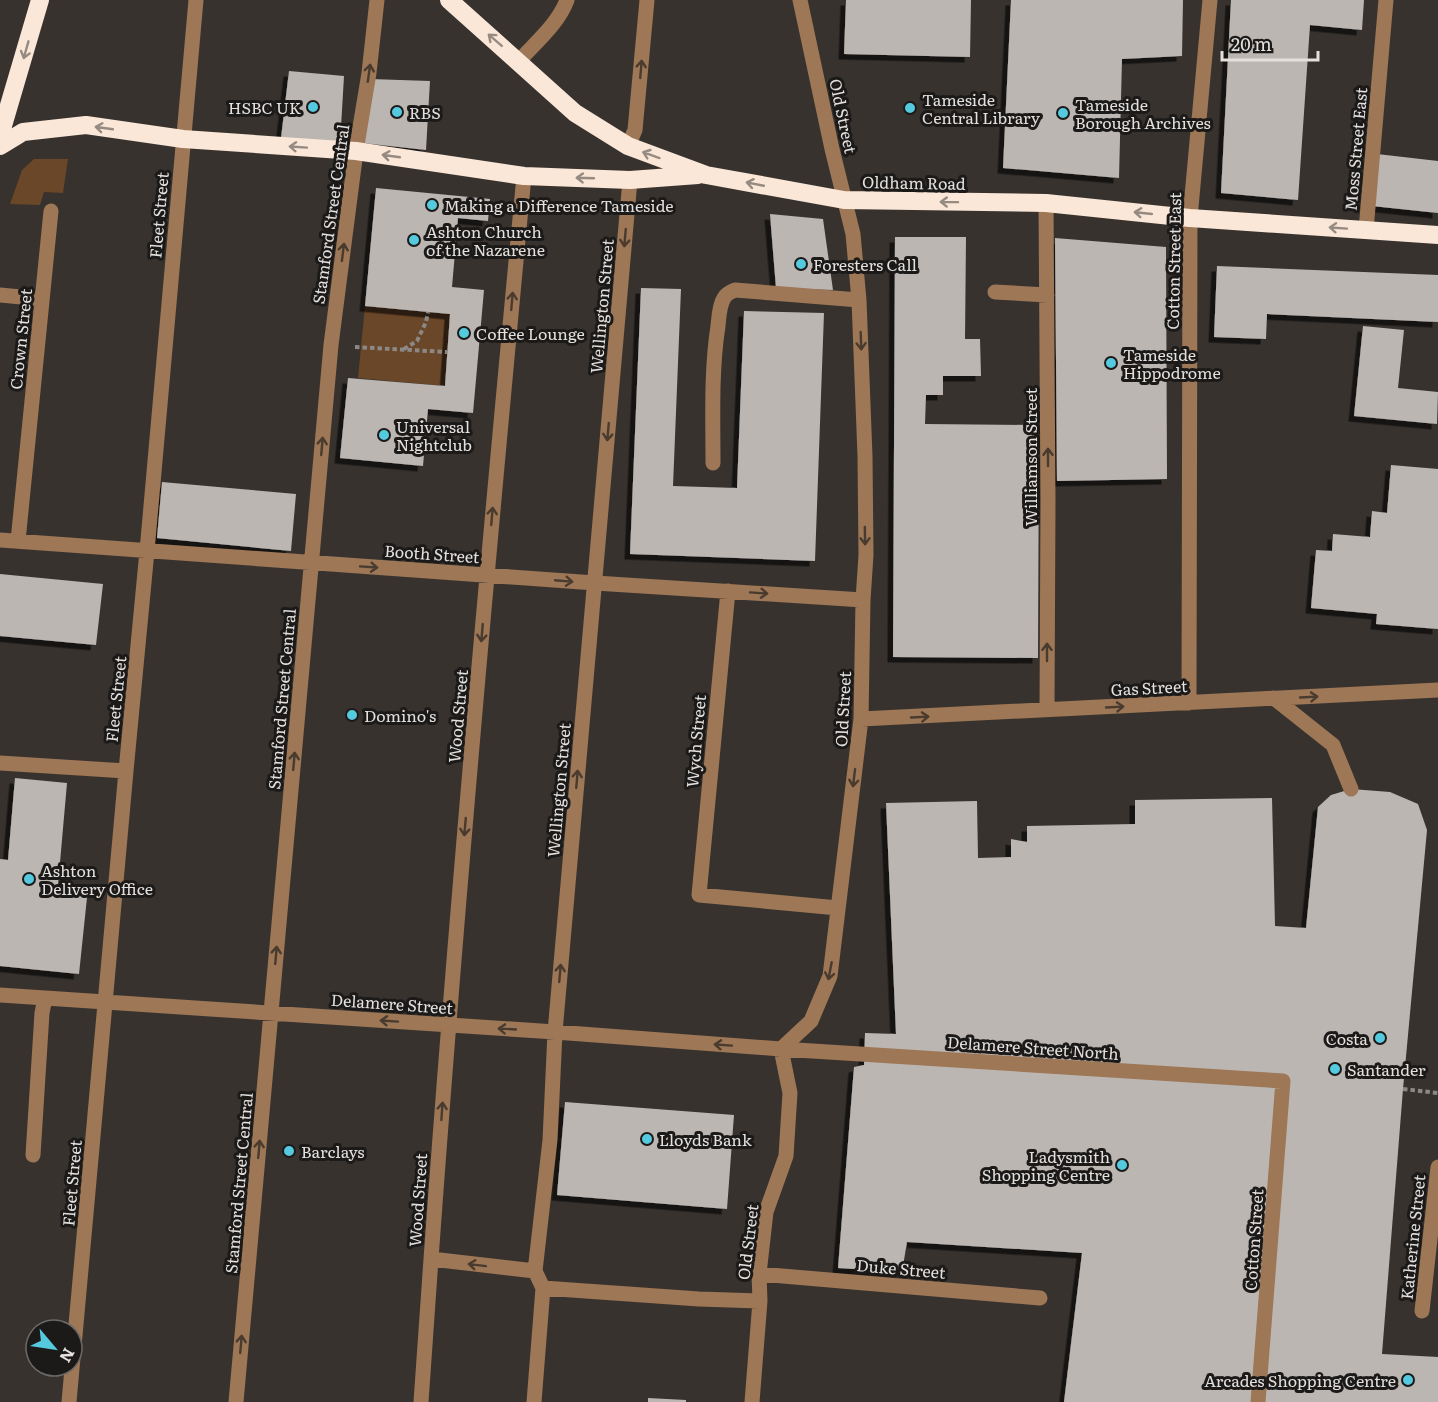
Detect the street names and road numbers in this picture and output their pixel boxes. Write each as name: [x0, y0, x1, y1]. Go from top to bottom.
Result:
street label: Old Street: [824, 76, 864, 156]
street label: Moss Street East: [1338, 86, 1372, 212]
street label: Stamford Street Central: [305, 122, 355, 306]
street label: Oldham Road: [862, 169, 966, 195]
street label: Fleet Street: [142, 170, 174, 259]
street label: Cotton Street East: [1160, 192, 1186, 330]
street label: Wellington Street: [583, 237, 619, 374]
street label: Crown Street: [3, 287, 37, 391]
street label: Williamson Street: [1018, 387, 1042, 526]
street label: Booth Street: [384, 538, 481, 568]
street label: Stamford Street Central: [261, 608, 301, 790]
street label: Fleet Street: [99, 654, 132, 743]
street label: Wood Street: [441, 668, 473, 764]
street label: Old Street: [828, 670, 856, 748]
street label: Gas Street: [1110, 673, 1188, 701]
street label: Wych Street: [679, 693, 711, 788]
street label: Wellington Street: [540, 721, 576, 858]
street label: Delamere Street: [330, 987, 454, 1019]
street label: Delamere Street North: [946, 1029, 1120, 1065]
street label: Stamford Street Central: [218, 1092, 258, 1274]
street label: Fleet Street: [55, 1138, 87, 1227]
street label: Wood Street: [402, 1152, 432, 1248]
street label: Katherine Street: [1393, 1173, 1431, 1301]
street label: Cotton Street: [1237, 1188, 1269, 1292]
street label: Old Street: [730, 1202, 764, 1281]
street label: Duke Street: [855, 1252, 947, 1284]

